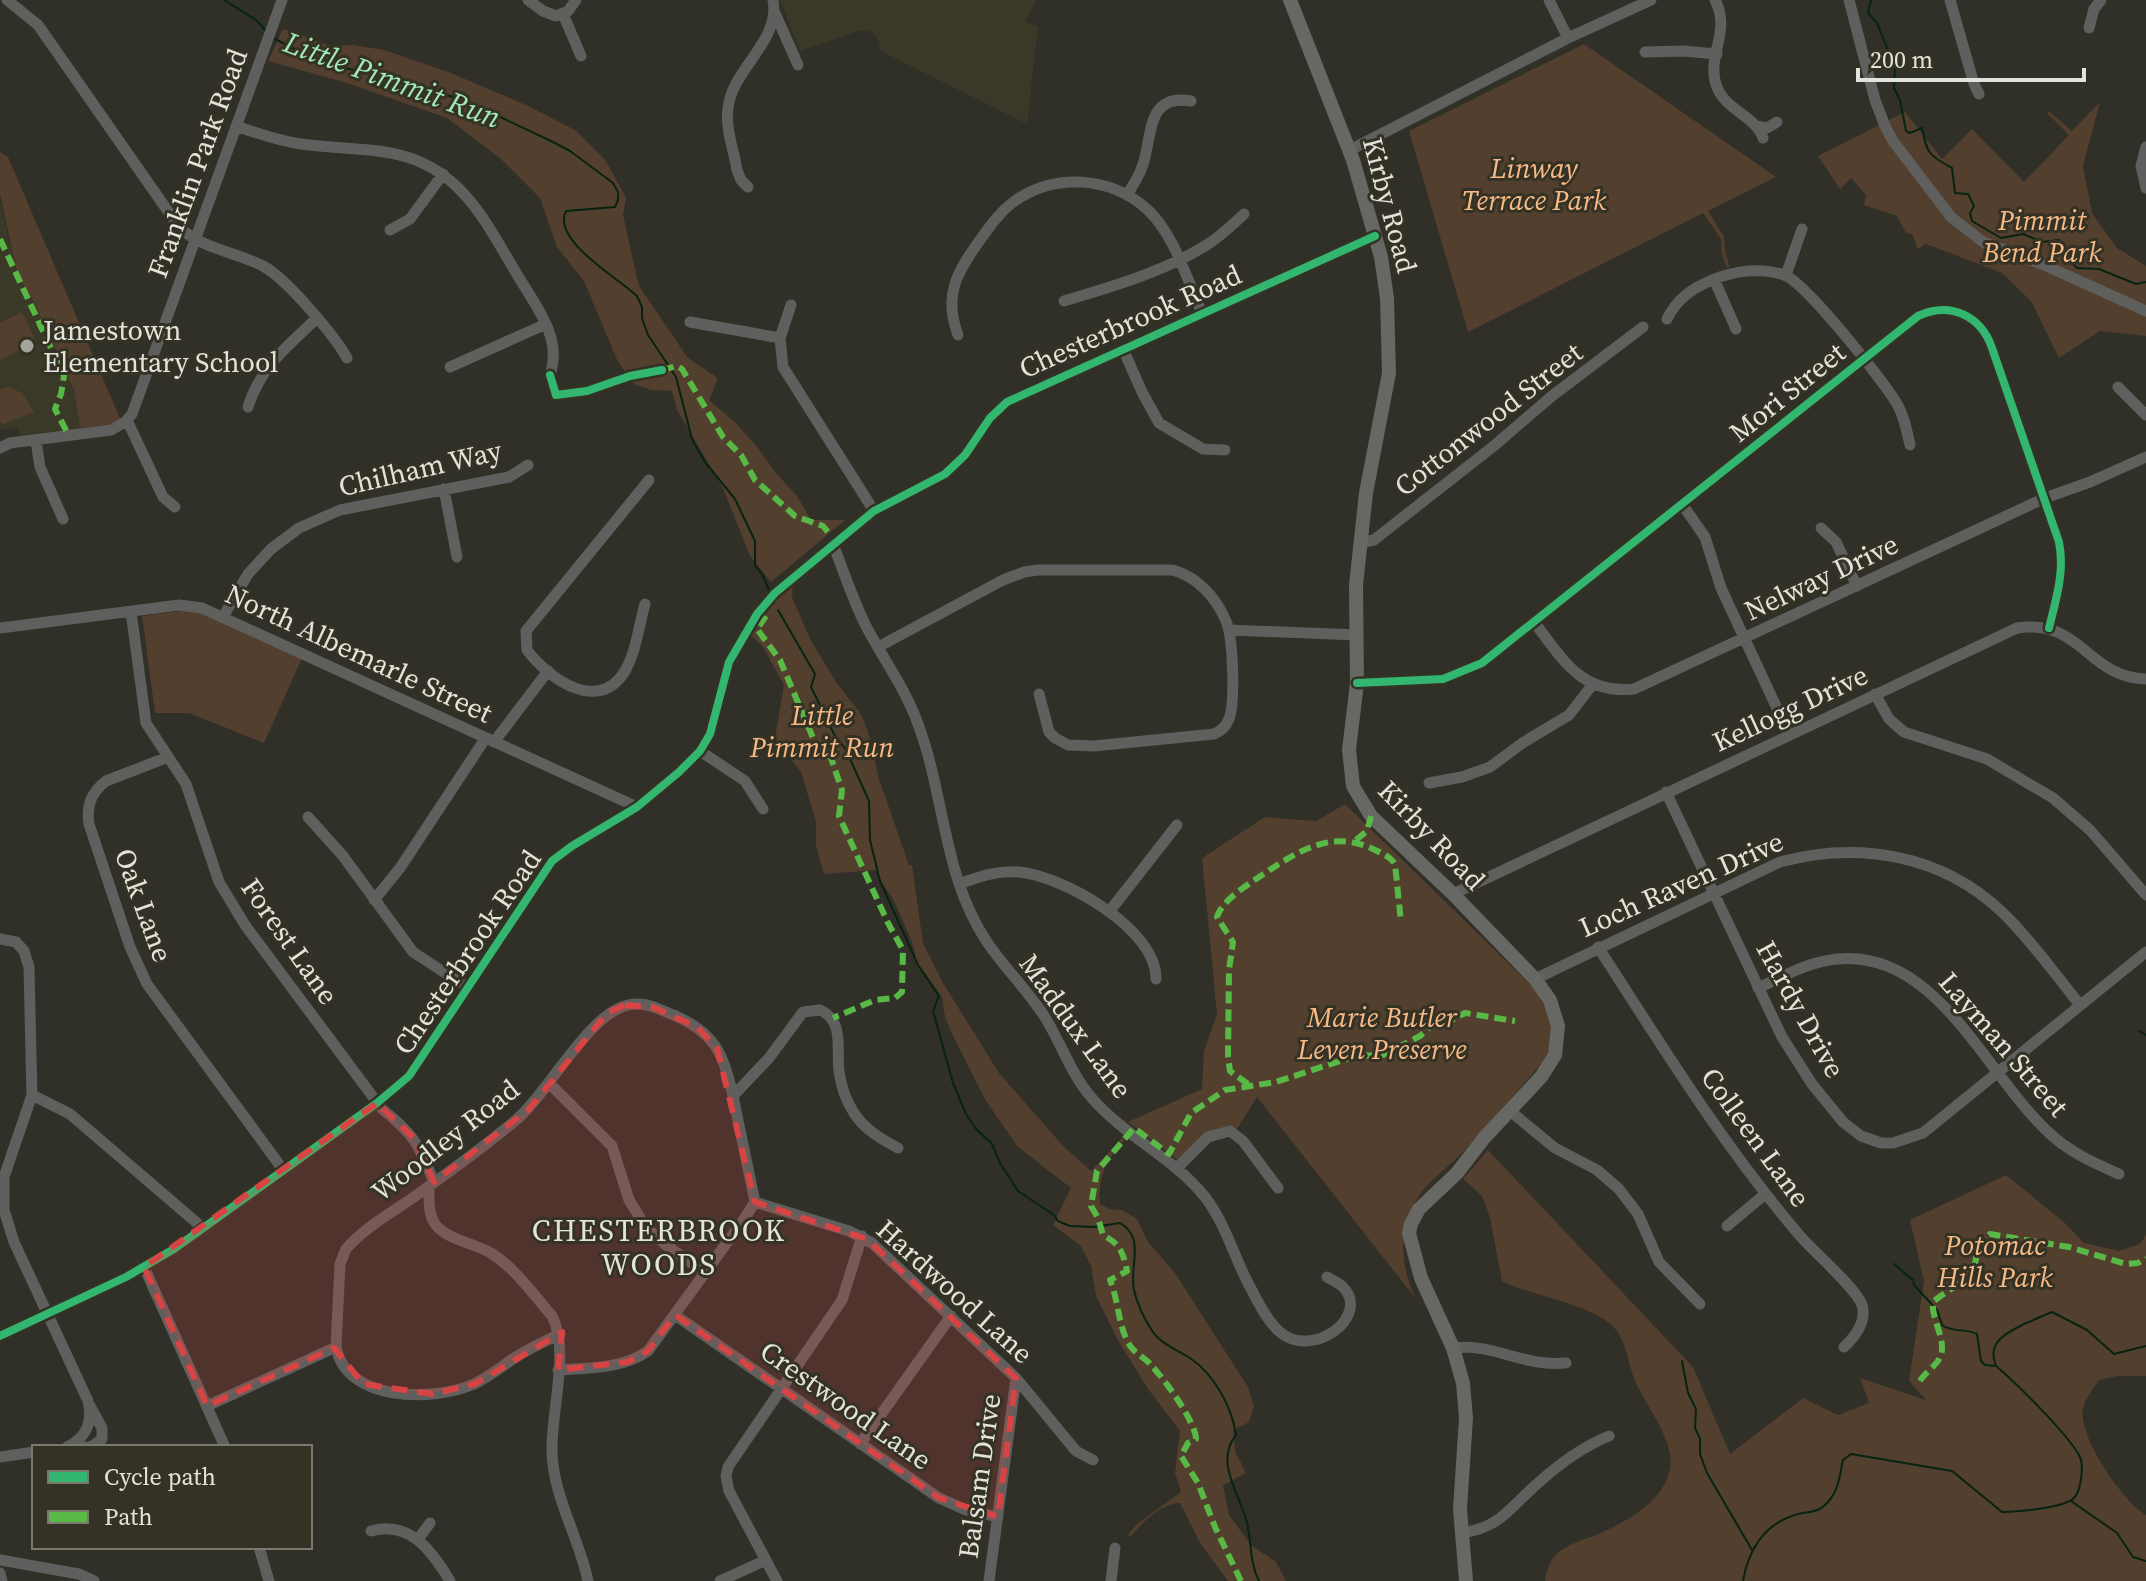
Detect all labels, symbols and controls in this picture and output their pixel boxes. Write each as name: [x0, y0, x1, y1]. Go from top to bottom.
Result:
water label: Little Pimmit Run: [277, 21, 506, 138]
scale bar: [1858, 32, 2084, 82]
street label: Franklin Park Road: [138, 43, 256, 283]
text: 200 m: [1870, 43, 1933, 76]
street label: Kirby Road: [1354, 133, 1426, 277]
park label: Linway Terrace Park: [1462, 149, 1607, 219]
park label: Pimmit Bend Park: [1982, 201, 2102, 271]
street label: Chesterbrook Road: [1013, 255, 1247, 387]
place label: Jamestown Elementary School: [42, 311, 278, 381]
street label: Cottonwood Street: [1386, 333, 1591, 504]
street label: Mori Street: [1721, 333, 1854, 451]
marker: Jamestown Elementary School: [18, 337, 36, 355]
street label: Chilham Way: [335, 431, 506, 505]
street label: Nelway Drive: [1738, 525, 1904, 629]
street label: North Albemarle Street: [219, 574, 499, 732]
street label: Kellogg Drive: [1706, 656, 1874, 760]
park label: Little Pimmit Run: [749, 696, 894, 766]
street label: Kirby Road: [1370, 772, 1494, 898]
street label: Loch Raven Drive: [1573, 822, 1789, 946]
street label: Chesterbrook Road: [384, 842, 550, 1062]
street label: Oak Lane: [106, 843, 182, 967]
street label: Forest Lane: [233, 870, 347, 1012]
street label: Hardy Drive: [1748, 934, 1854, 1084]
street label: Maddux Lane: [1011, 946, 1141, 1106]
street label: Layman Street: [1931, 964, 2078, 1125]
park label: Marie Butler Leven Preserve: [1296, 998, 1467, 1068]
street label: Colleen Lane: [1693, 1060, 1819, 1214]
street label: Woodley Road: [363, 1070, 527, 1210]
district label: CHESTERBROOK WOODS: [532, 1210, 786, 1285]
street label: Hardwood Lane: [868, 1210, 1042, 1372]
park label: Potomac Hills Park: [1936, 1226, 2054, 1296]
street label: Crestwood Lane: [753, 1332, 939, 1478]
street label: Balsam Drive: [949, 1391, 1009, 1561]
legend: [32, 1445, 312, 1549]
text: Cycle path: [104, 1460, 216, 1493]
text: Path: [104, 1500, 153, 1533]

